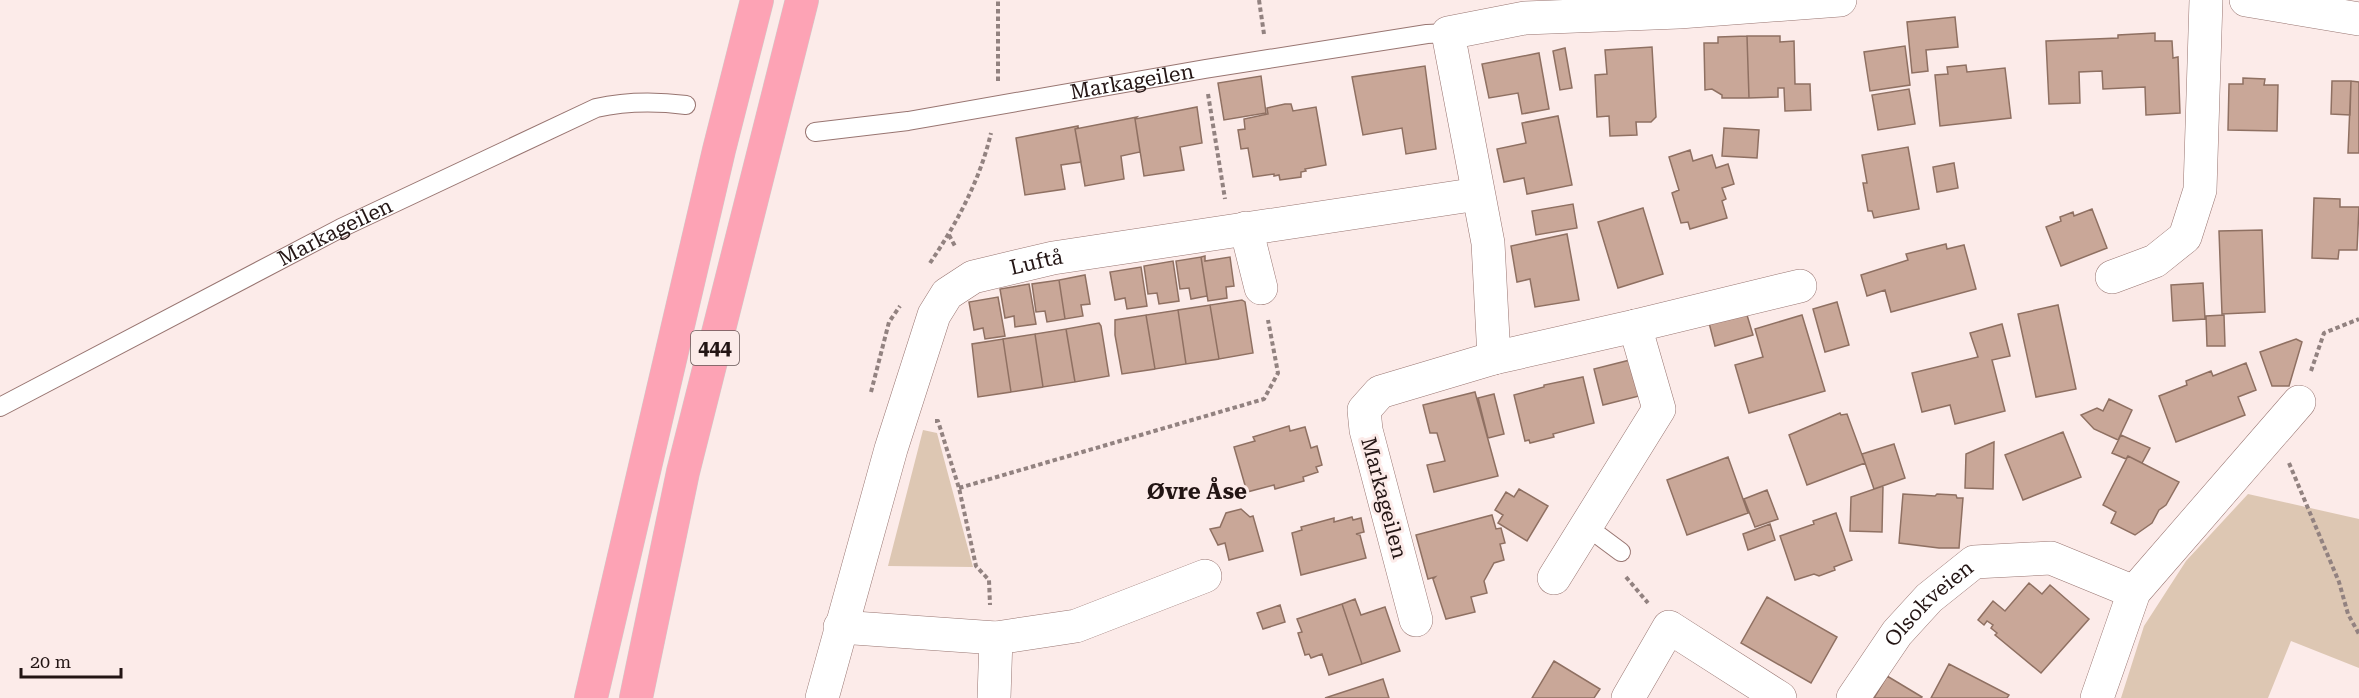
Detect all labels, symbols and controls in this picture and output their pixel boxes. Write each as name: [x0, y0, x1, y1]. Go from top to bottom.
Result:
street label: Markageilen: [1068, 59, 1196, 104]
street label: Markageilen: [274, 193, 397, 271]
street label: Luftå: [1007, 245, 1065, 280]
road number: 444: [691, 331, 739, 365]
street label: Markageilen: [1356, 435, 1412, 562]
district label: Øvre Åse: [1146, 476, 1247, 504]
street label: Olsokveien: [1879, 555, 1978, 651]
scale bar: [21, 641, 122, 679]
text: 20 m: [30, 651, 71, 672]

